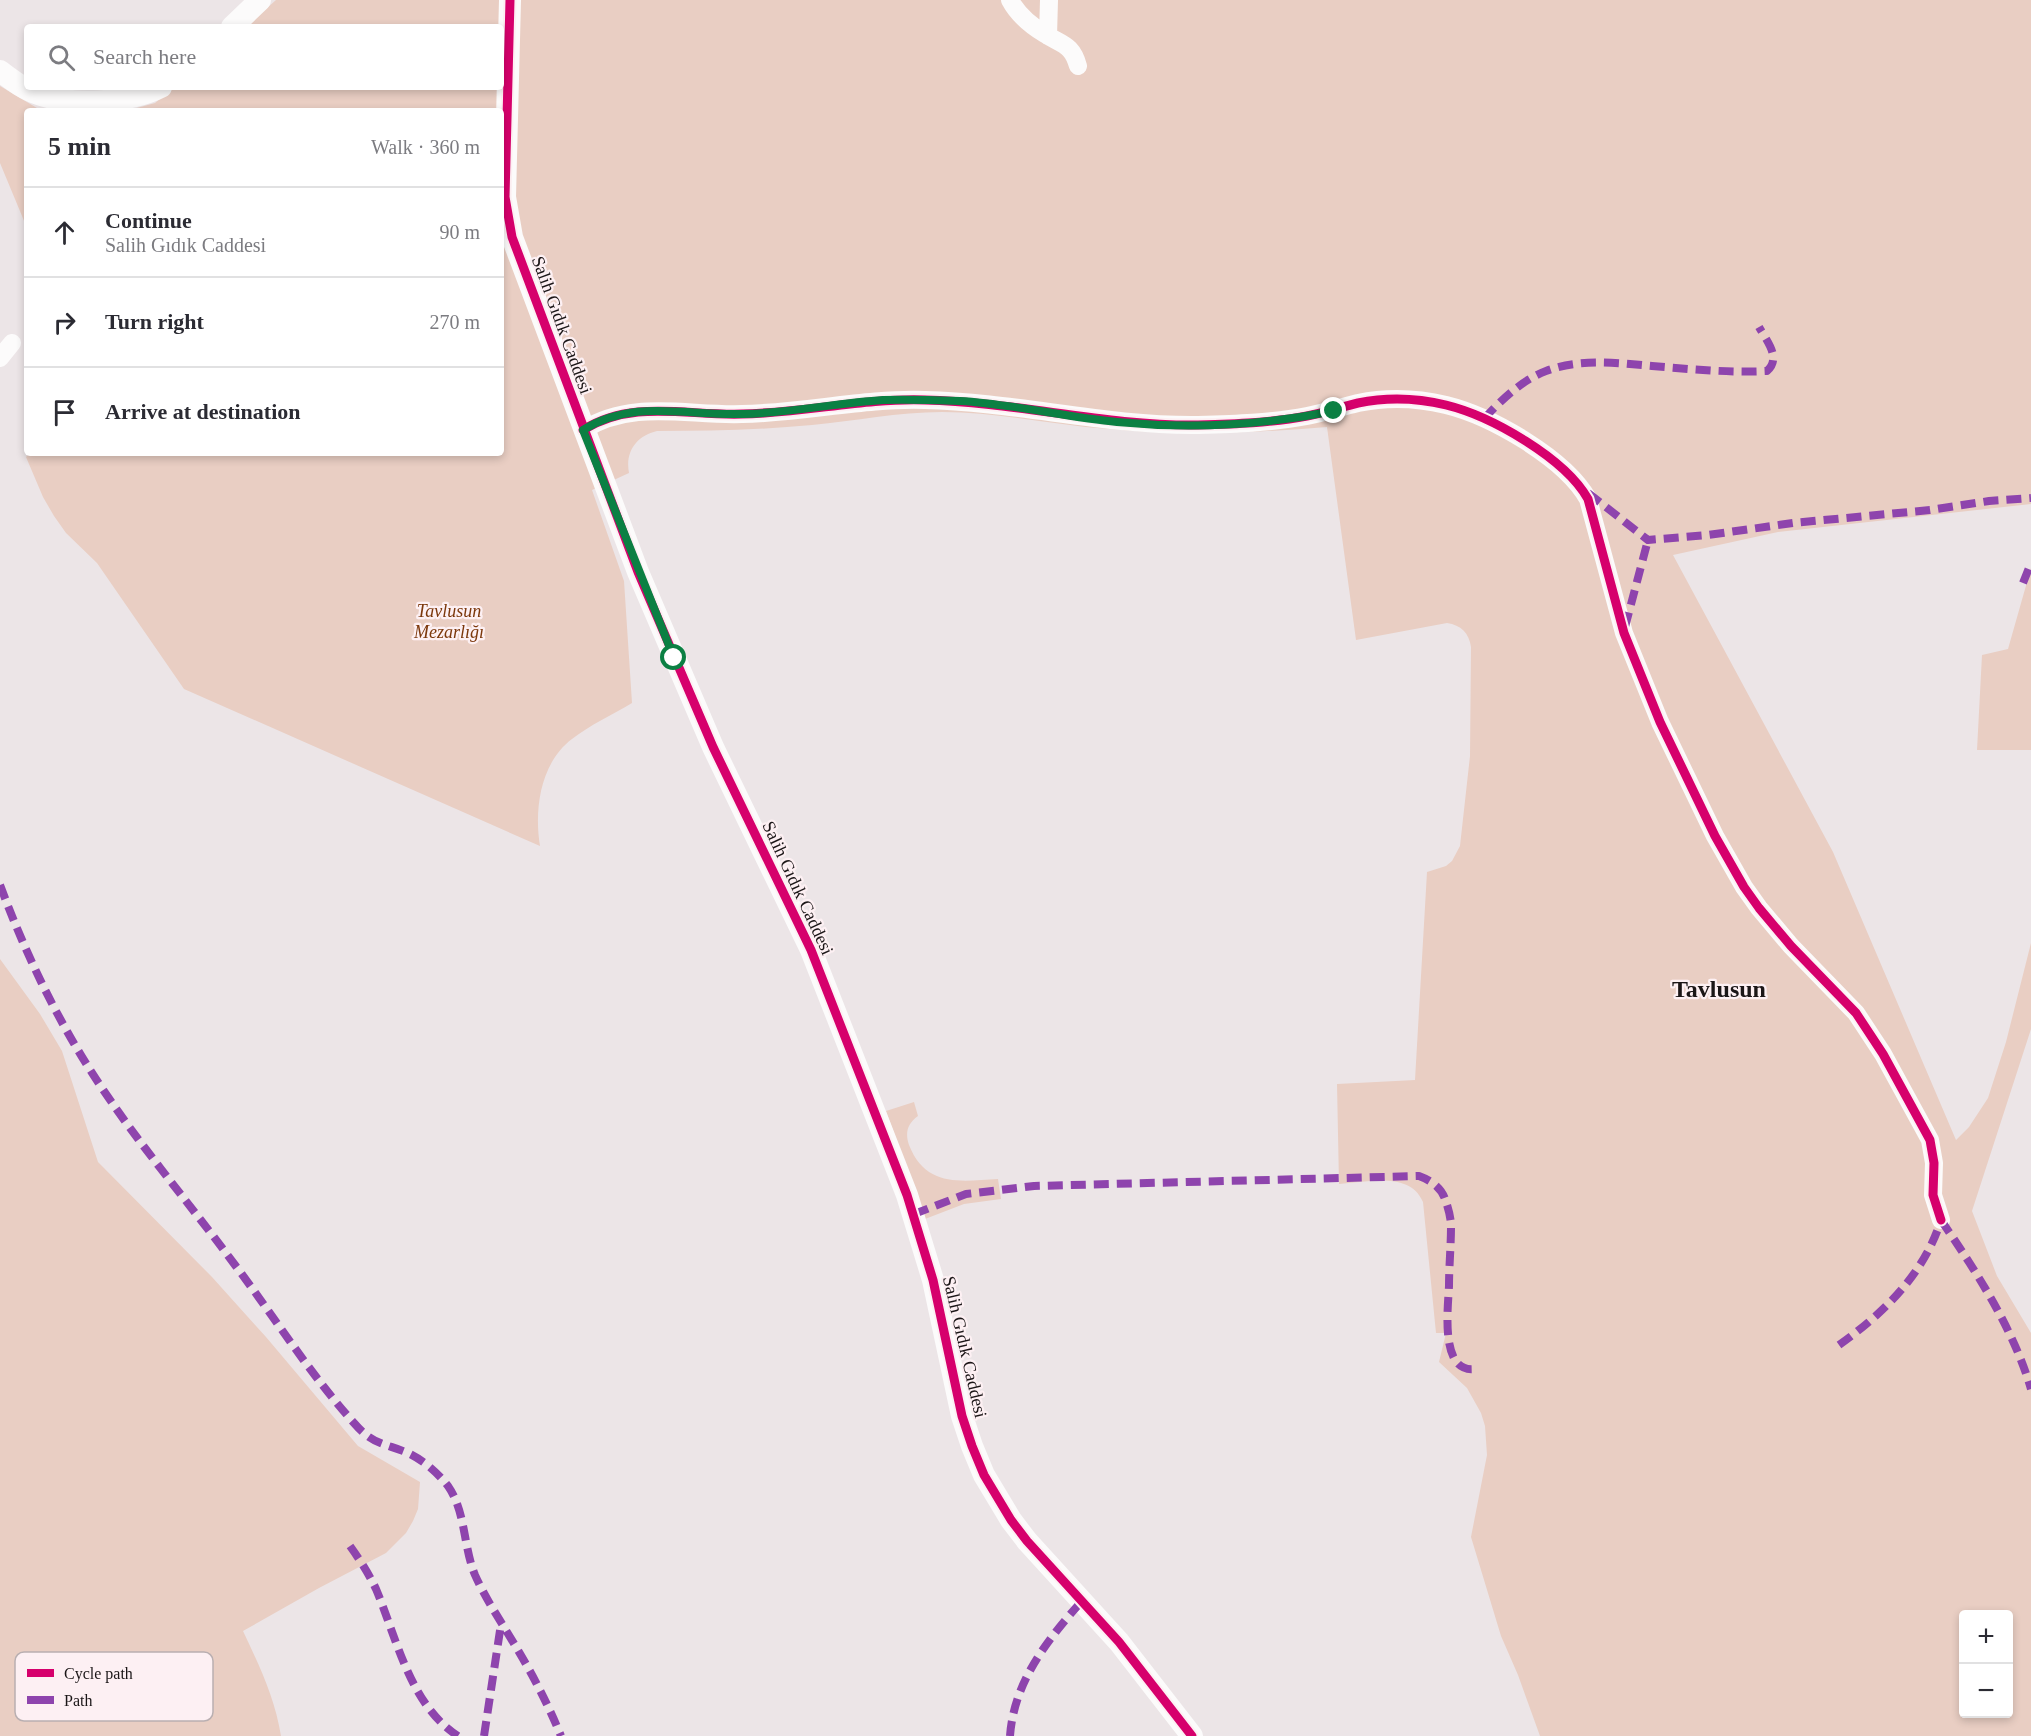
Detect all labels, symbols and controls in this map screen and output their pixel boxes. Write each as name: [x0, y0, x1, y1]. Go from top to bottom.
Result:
search box: [24, 24, 504, 90]
icon: search: [45, 41, 78, 74]
text: Search here: [93, 44, 196, 69]
text: 5 min: [48, 132, 111, 161]
text: Walk · 360 m: [371, 136, 480, 158]
text: Continue: [105, 208, 192, 233]
icon: ahead: [48, 216, 81, 249]
text: 90 m: [439, 221, 480, 243]
text: Salih Gıdık Caddesi: [105, 234, 266, 256]
street label: Salih Gıdık Caddesi: [528, 253, 596, 397]
icon: right: [48, 306, 81, 339]
text: Turn right: [105, 309, 204, 334]
text: 270 m: [429, 311, 480, 333]
icon: arrive: [48, 396, 81, 429]
route end: [1320, 397, 1346, 423]
text: Arrive at destination: [105, 399, 301, 424]
park label: Tavlusun Mezarlığı: [413, 601, 484, 642]
route start: [660, 644, 686, 670]
street label: Salih Gıdık Caddesi: [758, 818, 838, 958]
district label: Tavlusun: [1672, 976, 1766, 1002]
street label: Salih Gıdık Caddesi: [939, 1274, 991, 1420]
map controls: [1959, 1610, 2013, 1718]
button: +: [1959, 1610, 2013, 1664]
legend: [15, 1652, 213, 1721]
button: −: [1959, 1664, 2013, 1718]
text: Cycle path: [64, 1665, 133, 1683]
text: Path: [64, 1692, 92, 1709]

